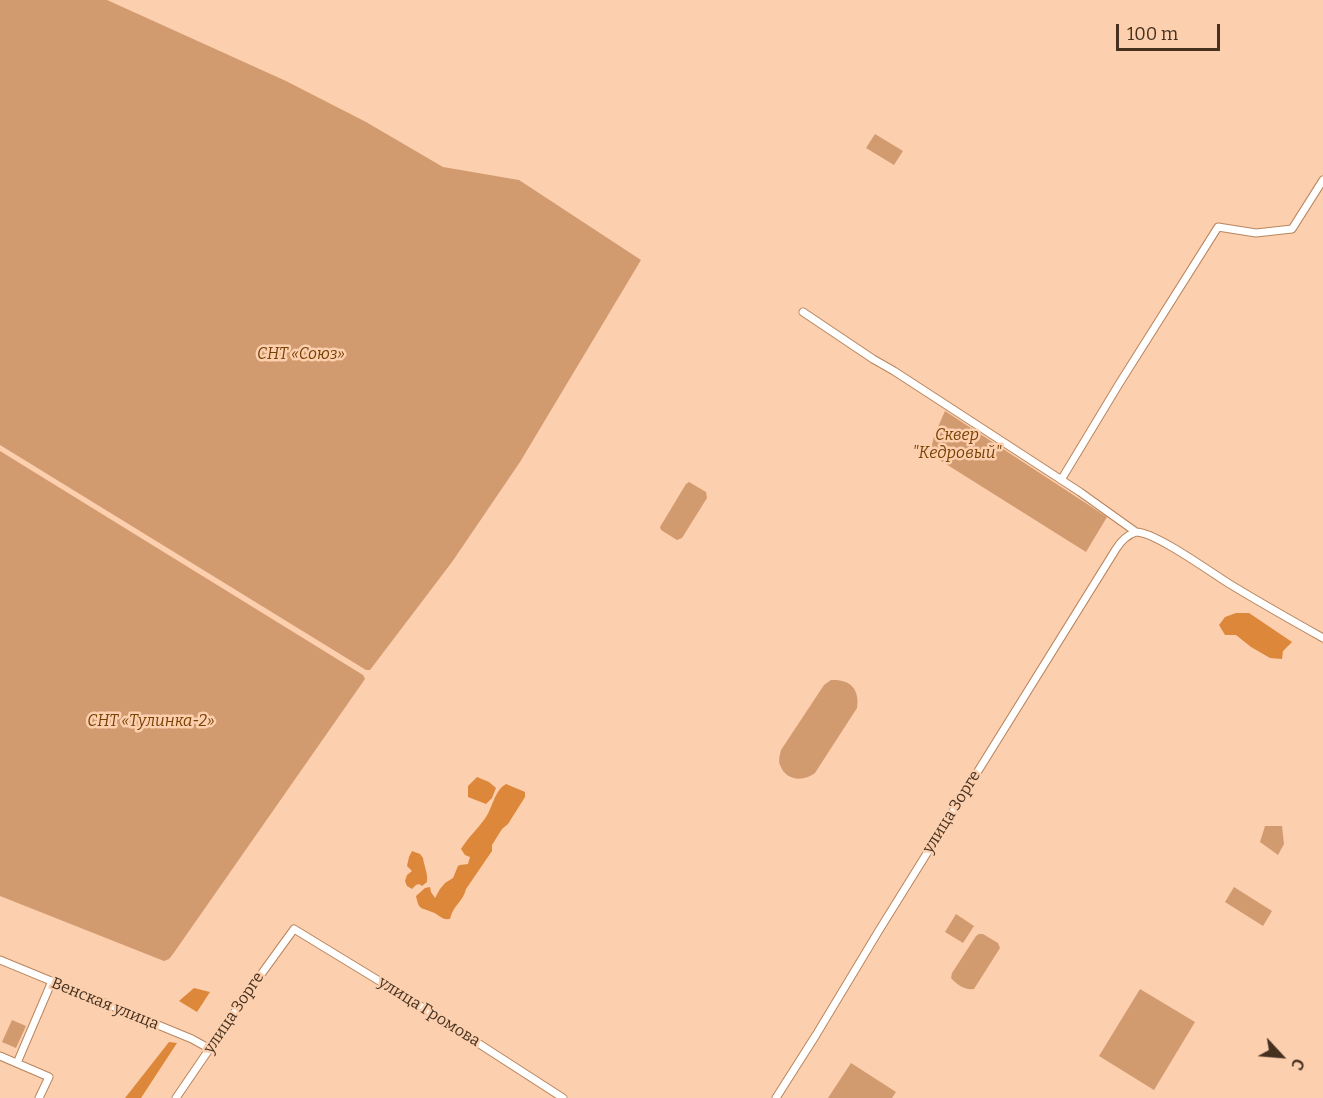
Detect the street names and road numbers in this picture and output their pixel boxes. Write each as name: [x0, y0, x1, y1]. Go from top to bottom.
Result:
street label: улица Зорге: [919, 767, 985, 857]
street label: улица Зорге: [200, 969, 268, 1057]
street label: улица Громова: [374, 973, 484, 1051]
street label: Венская улица: [48, 974, 162, 1034]

